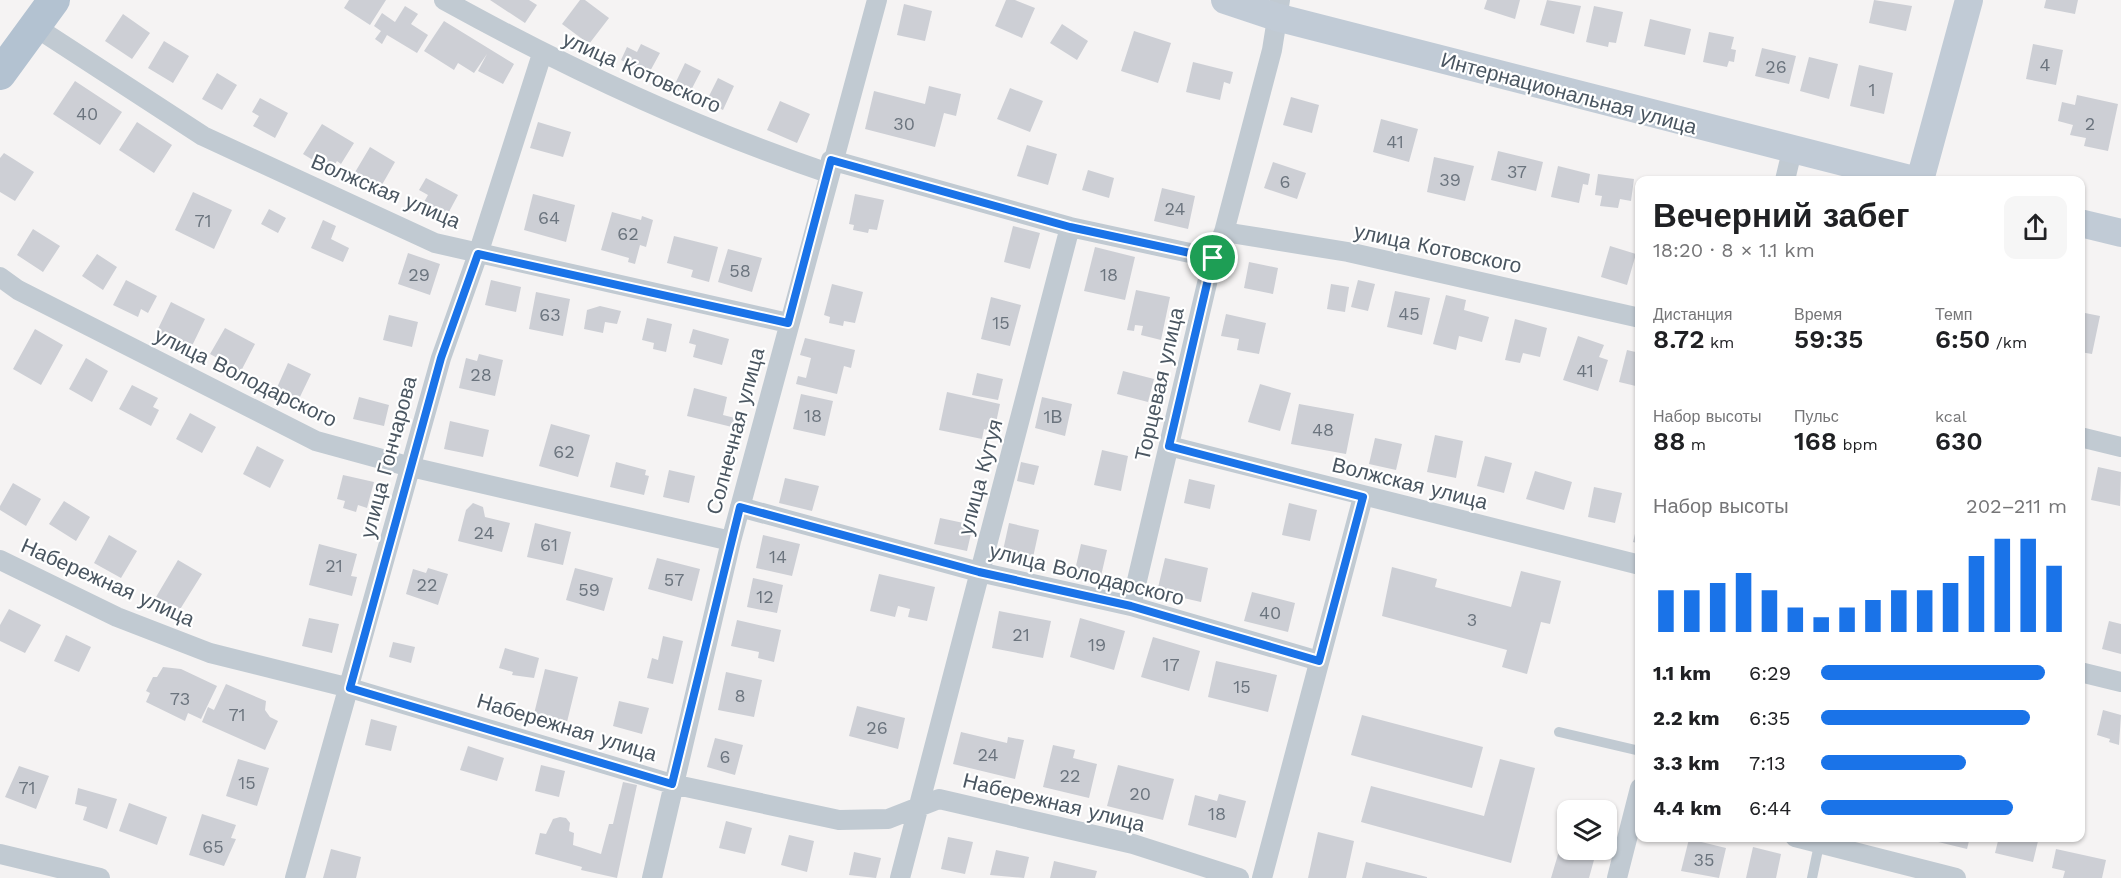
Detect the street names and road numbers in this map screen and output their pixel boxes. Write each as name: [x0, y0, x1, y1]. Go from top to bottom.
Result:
street label: улица Котовского: [559, 26, 725, 118]
street label: Интернациональная улица: [1438, 47, 1700, 139]
street label: Волжская улица: [308, 148, 465, 234]
street label: улица Котовского: [1352, 218, 1524, 278]
street label: Торцевая улица: [1129, 304, 1189, 463]
street label: улица Володарского: [151, 322, 341, 432]
street label: Солнечная улица: [701, 345, 769, 517]
street label: улица Гончарова: [354, 373, 422, 541]
street label: улица Кутуя: [953, 416, 1007, 538]
street label: Волжская улица: [1330, 452, 1491, 515]
street label: Набережная улица: [17, 533, 199, 632]
street label: улица Володарского: [987, 538, 1187, 610]
street label: Набережная улица: [474, 688, 660, 766]
street label: Набережная улица: [960, 767, 1148, 837]

